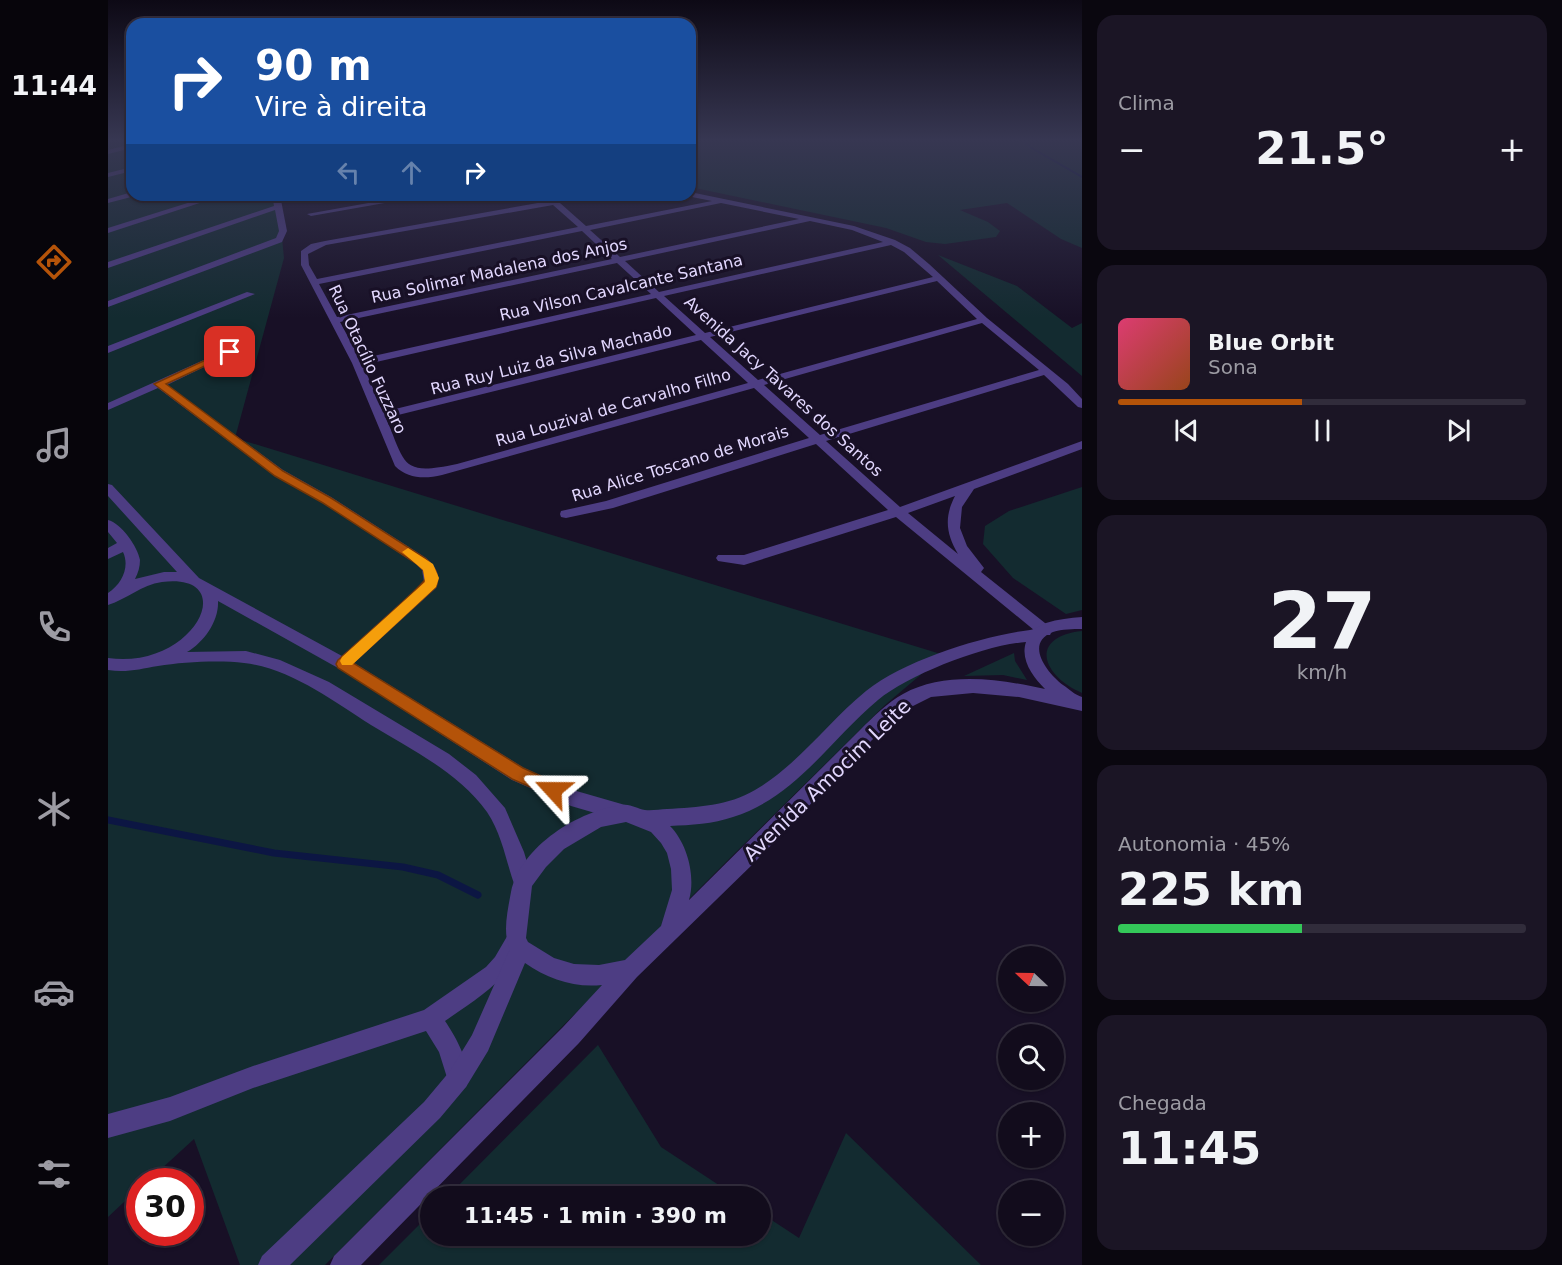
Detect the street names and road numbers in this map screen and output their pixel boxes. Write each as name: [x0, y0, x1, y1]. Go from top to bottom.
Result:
street label: Rua Solimar Madalena dos Anjos: [369, 234, 629, 307]
street label: Rua Vilson Cavalcante Santana: [498, 250, 745, 325]
street label: Rua Otacílio Fuzzaro: [325, 282, 410, 437]
street label: Avenida Jacy Tavares dos Santos: [681, 292, 887, 481]
street label: Rua Ruy Luiz da Silva Machado: [429, 320, 674, 399]
street label: Rua Louzival de Carvalho Filho: [493, 365, 733, 450]
street label: Rua Alice Toscano de Morais: [569, 421, 791, 506]
street label: Avenida Amocim Leite: [739, 694, 915, 866]

